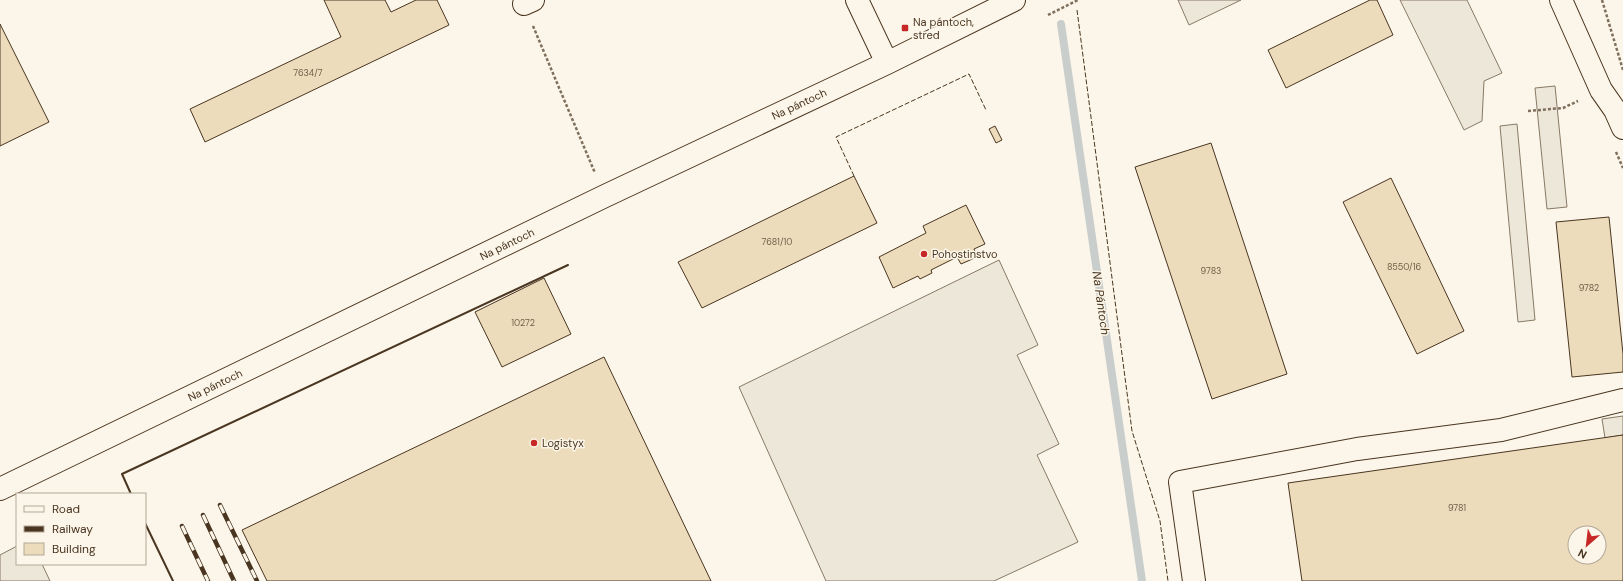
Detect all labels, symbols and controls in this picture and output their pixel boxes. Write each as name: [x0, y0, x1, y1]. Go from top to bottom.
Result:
place label: Na pántoch, stred: [913, 15, 974, 42]
marker: Na pántoch, stred: [900, 23, 910, 33]
house number: 7634/7: [293, 67, 323, 79]
street label: Na pántoch: [769, 85, 829, 123]
street label: Na pántoch: [477, 225, 537, 263]
house number: 7681/10: [762, 236, 792, 248]
place label: Pohostinstvo: [932, 247, 998, 261]
marker: Pohostinstvo: [919, 249, 929, 259]
house number: 8550/16: [1387, 261, 1421, 273]
house number: 9783: [1201, 265, 1221, 277]
water label: Na Pántoch: [1089, 270, 1113, 336]
house number: 9782: [1579, 282, 1599, 294]
house number: 10272: [511, 317, 535, 329]
street label: Na pántoch: [185, 366, 245, 404]
place label: Logistyx: [542, 436, 584, 450]
marker: Logistyx: [529, 438, 539, 448]
legend: [16, 493, 146, 565]
text: Road: [52, 501, 80, 517]
house number: 9781: [1448, 502, 1466, 514]
text: Railway: [52, 521, 93, 537]
north arrow: [1567, 525, 1607, 565]
text: Building: [52, 541, 96, 557]
text: N: [1575, 546, 1589, 562]

